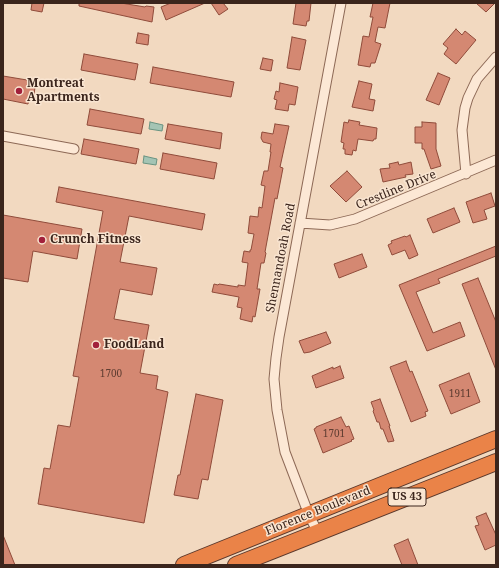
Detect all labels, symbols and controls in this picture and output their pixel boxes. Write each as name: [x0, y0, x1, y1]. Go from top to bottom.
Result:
place label: Montreat Apartments: [27, 77, 99, 105]
marker: Montreat Apartments: [14, 86, 24, 96]
street label: Crestline Drive: [354, 167, 438, 213]
street label: Shennandoah Road: [263, 202, 299, 314]
place label: Crunch Fitness: [50, 233, 141, 247]
marker: Crunch Fitness: [37, 235, 47, 245]
place label: FoodLand: [104, 338, 164, 352]
marker: FoodLand: [91, 340, 101, 350]
house number: 1700: [100, 368, 122, 380]
house number: 1911: [449, 388, 471, 400]
house number: 1701: [323, 428, 345, 440]
street label: Florence Boulevard: [263, 483, 373, 539]
road number: US 43: [388, 488, 426, 506]

